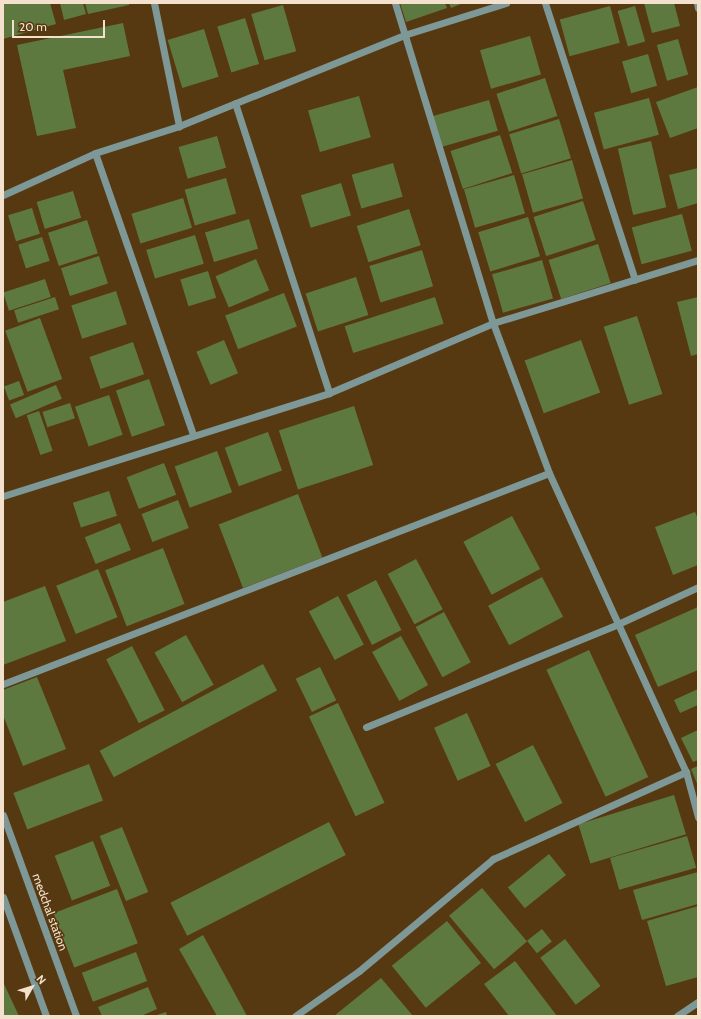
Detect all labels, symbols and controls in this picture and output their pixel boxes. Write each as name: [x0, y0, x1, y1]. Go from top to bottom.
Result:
scale bar: [14, 12, 107, 38]
text: 20 m: [19, 19, 47, 34]
street label: medchal station: [29, 871, 71, 953]
north arrow: [12, 967, 52, 1007]
text: N: [33, 972, 49, 987]

